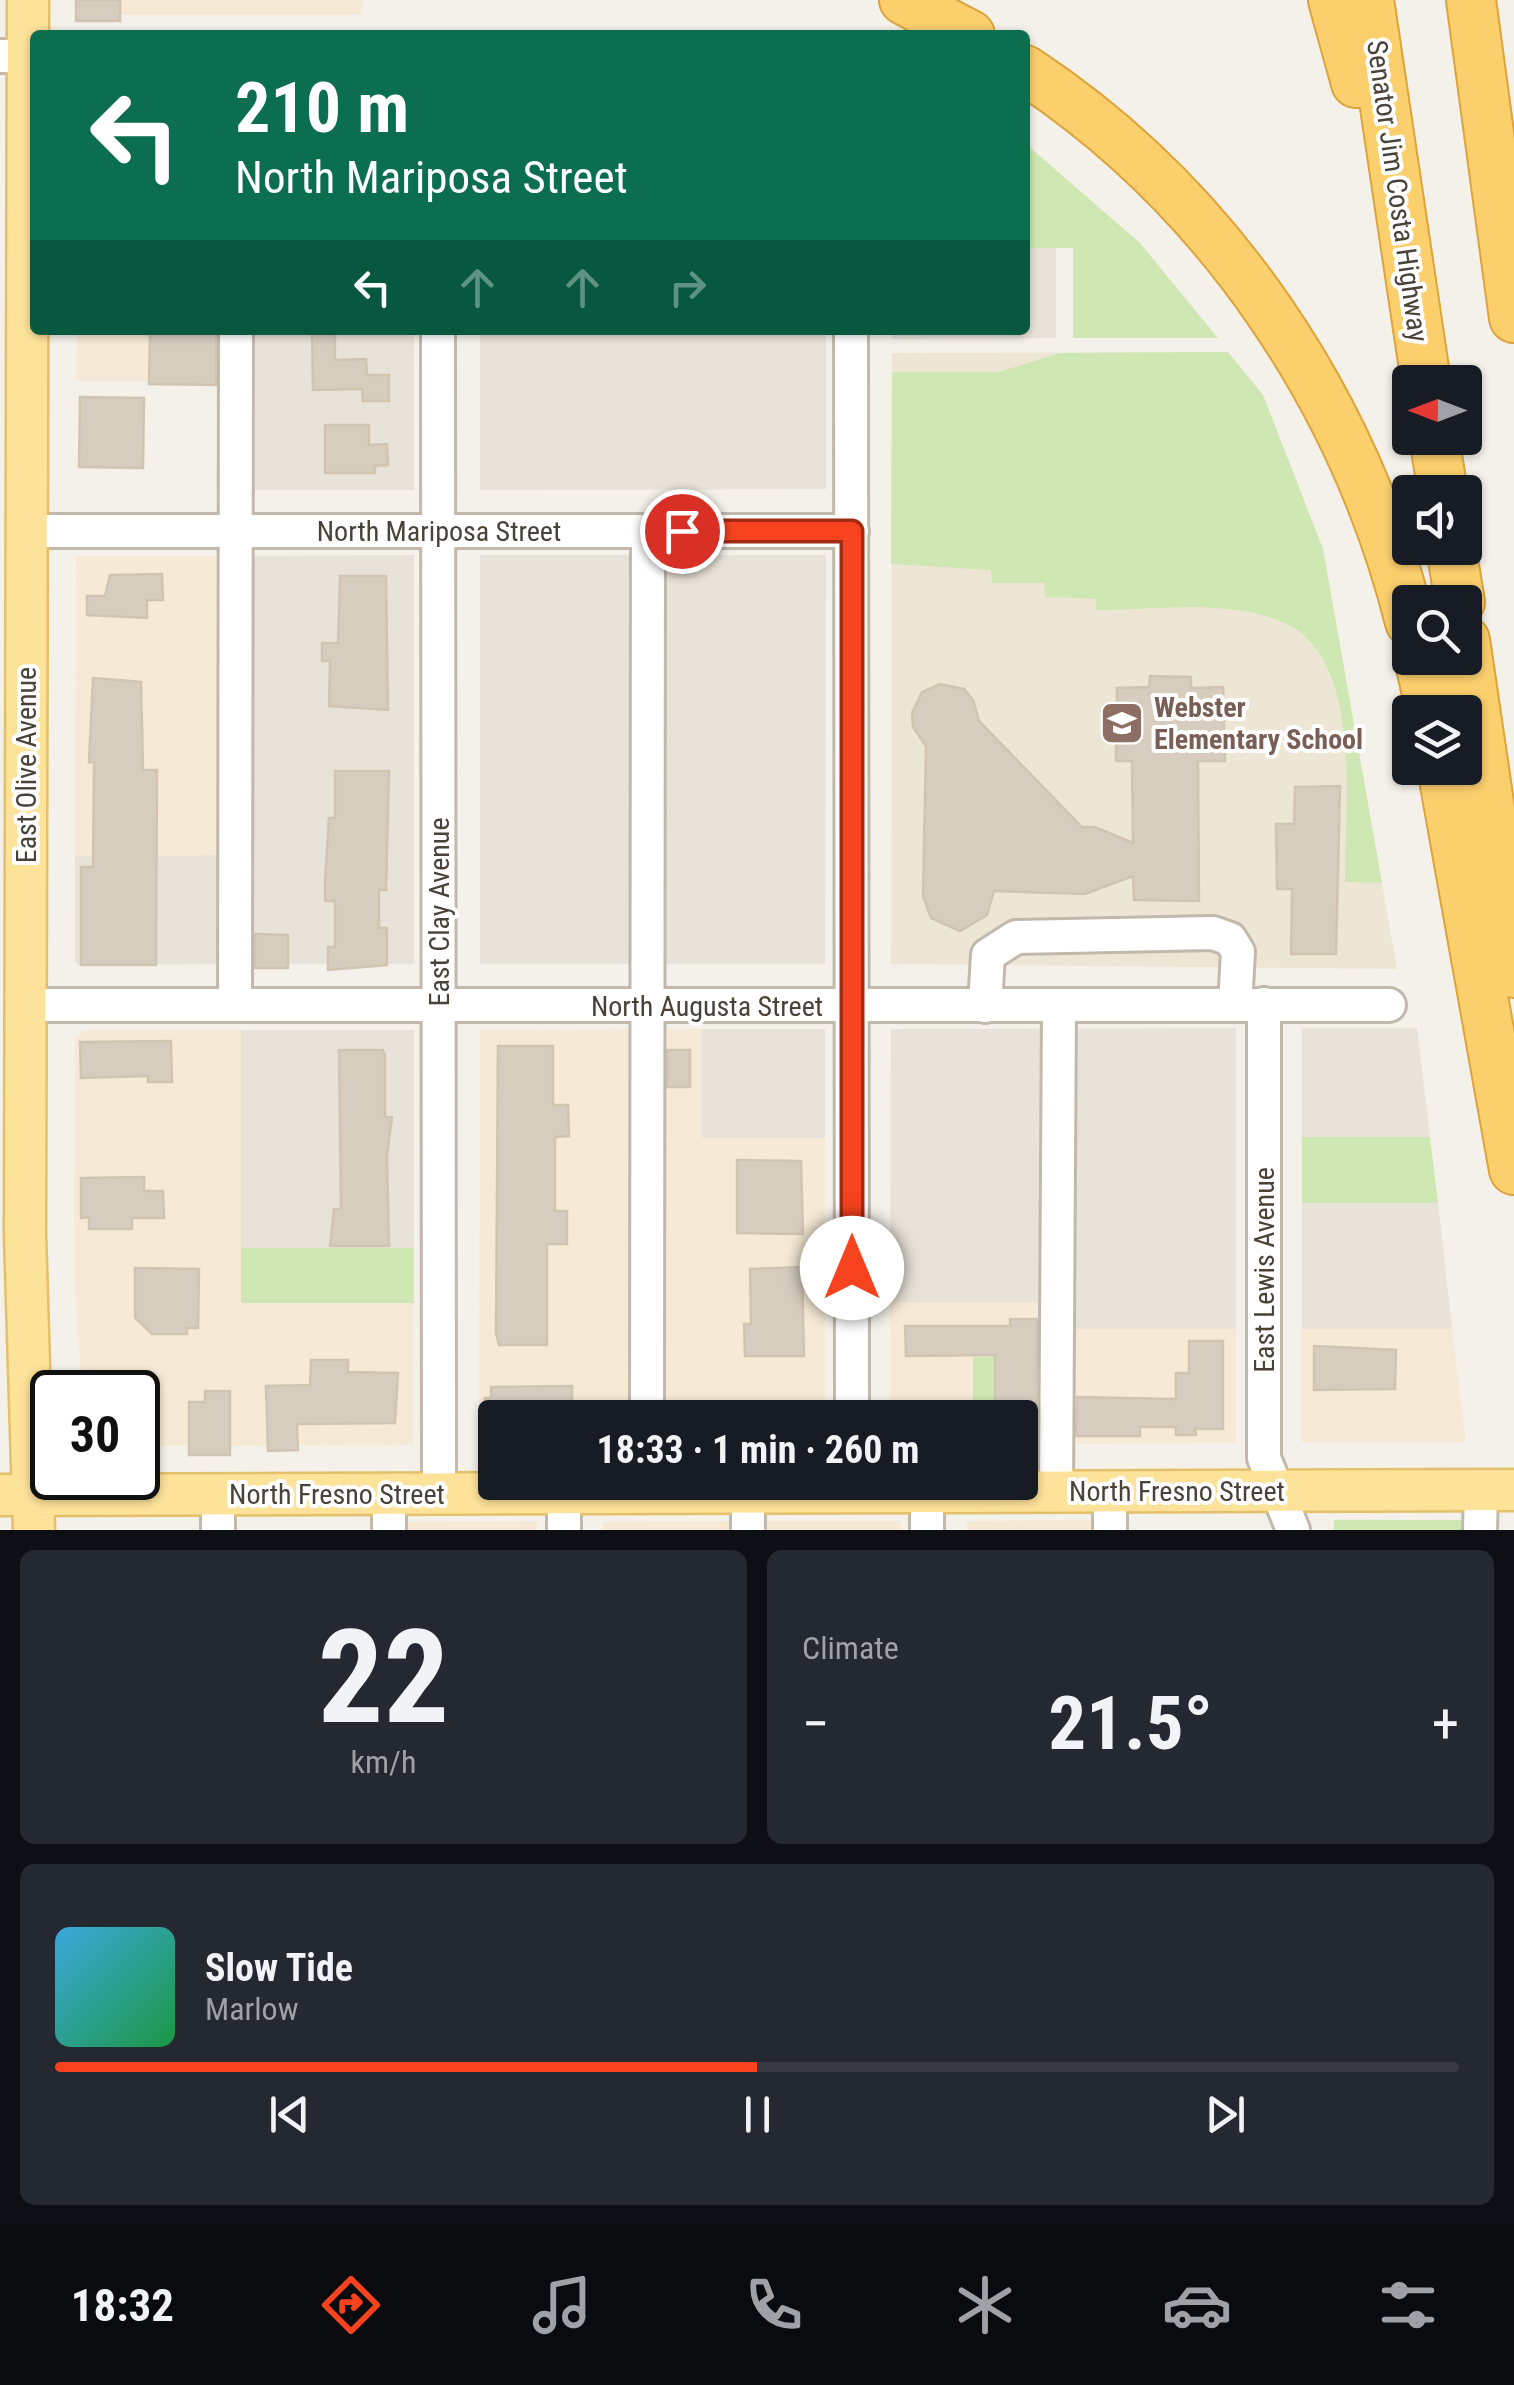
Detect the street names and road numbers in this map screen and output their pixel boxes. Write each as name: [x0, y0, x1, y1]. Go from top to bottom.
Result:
street label: Senator Jim Costa Highway: [1360, 38, 1435, 344]
street label: North Mariposa Street: [317, 515, 561, 548]
street label: East Olive Avenue: [10, 667, 43, 863]
street label: East Clay Avenue: [423, 817, 456, 1007]
street label: North Augusta Street: [591, 990, 823, 1023]
street label: East Lewis Avenue: [1248, 1167, 1281, 1373]
street label: North Fresno Street: [1069, 1475, 1285, 1508]
street label: North Fresno Street: [229, 1478, 445, 1511]

